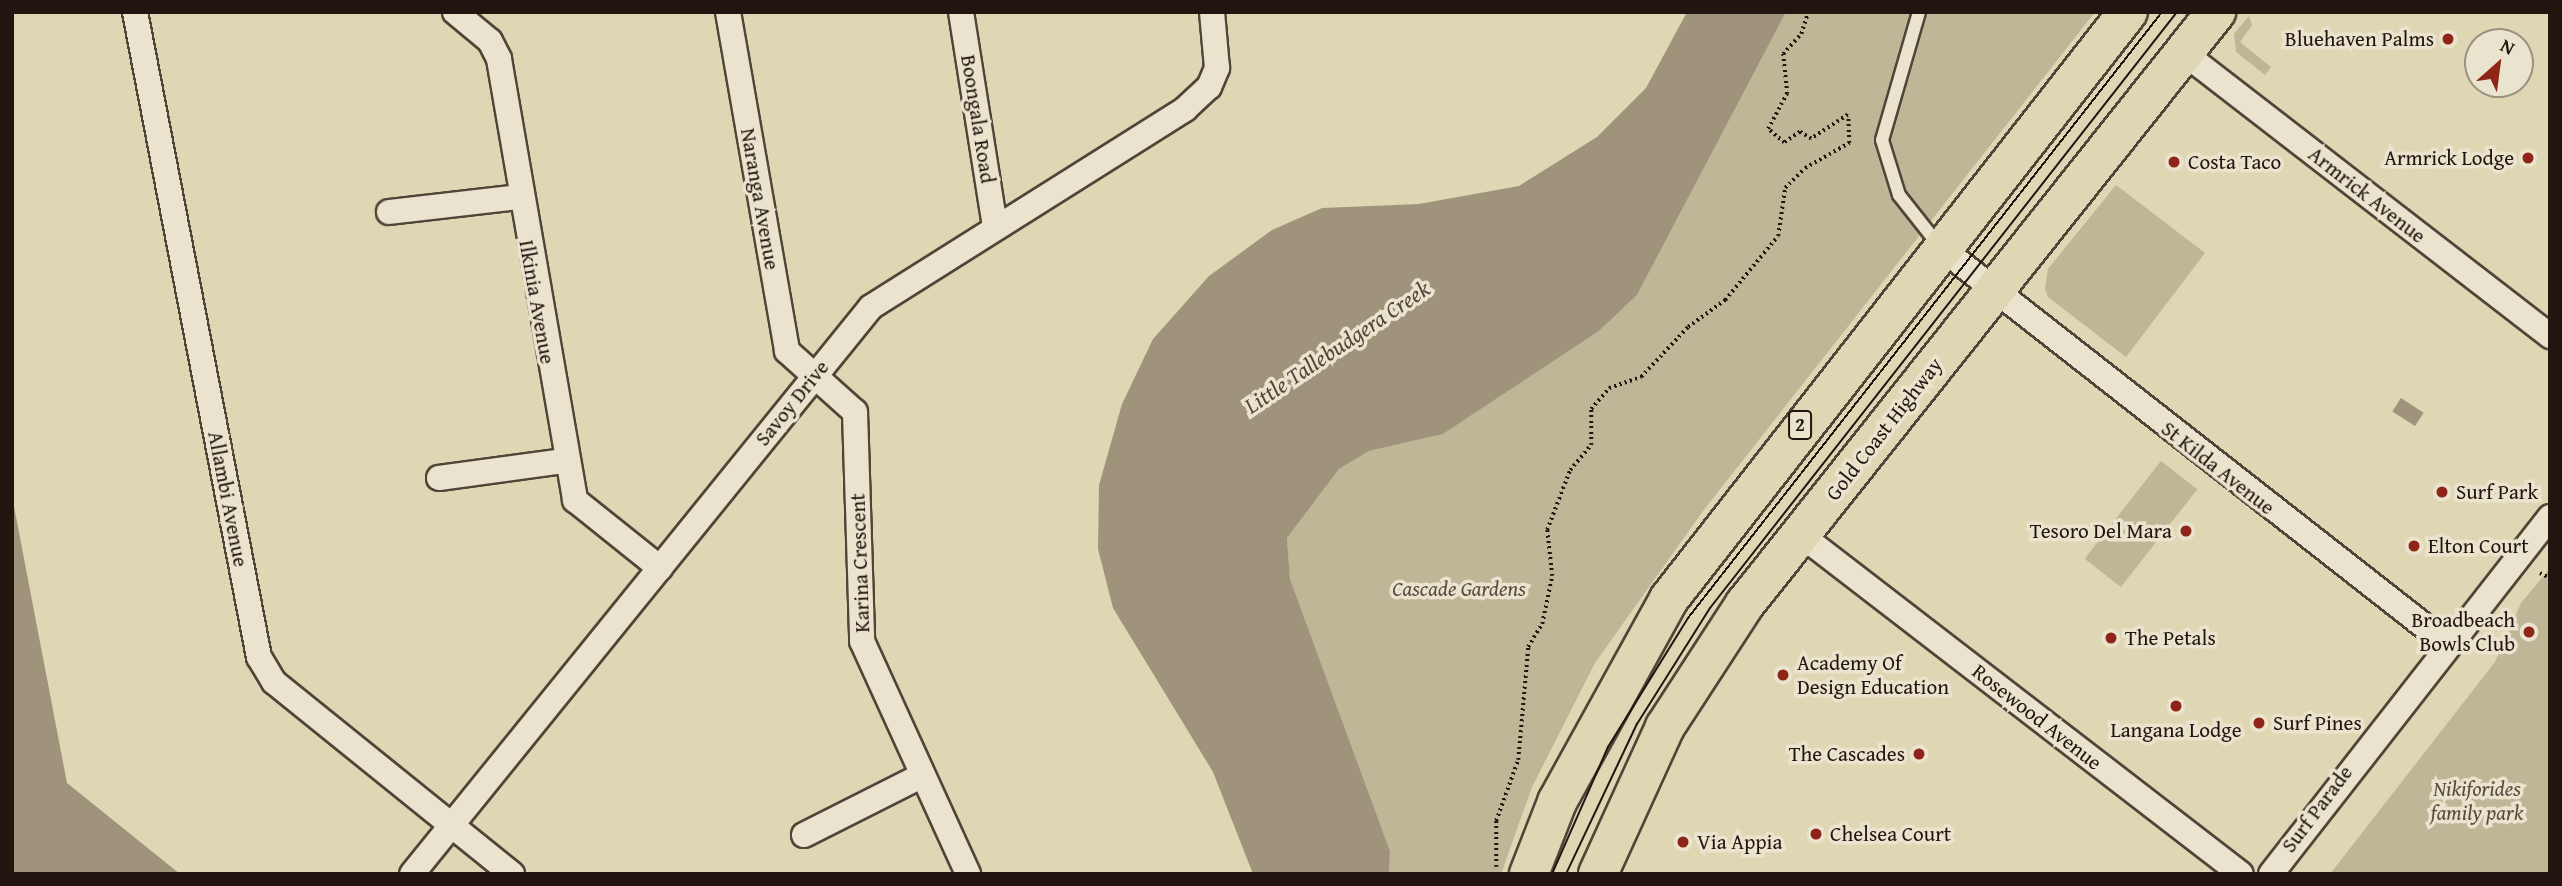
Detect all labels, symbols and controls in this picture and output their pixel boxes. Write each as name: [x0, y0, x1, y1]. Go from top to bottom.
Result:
place label: Bluehaven Palms: [2285, 26, 2434, 52]
north arrow: [2464, 28, 2534, 98]
marker: Bluehaven Palms: [2440, 31, 2456, 47]
text: N: [2496, 31, 2520, 62]
street label: Boongala Road: [955, 53, 1001, 185]
street label: Naranga Avenue: [735, 126, 785, 272]
street label: Armrick Avenue: [2303, 141, 2431, 249]
place label: Armrick Lodge: [2384, 145, 2514, 171]
place label: Costa Taco: [2188, 149, 2281, 175]
marker: Armrick Lodge: [2520, 150, 2536, 166]
marker: Costa Taco: [2166, 154, 2182, 170]
street label: Ilkinia Avenue: [514, 238, 560, 366]
water label: Little Tallebudgera Creek: [1239, 275, 1435, 419]
street label: Gold Coast Highway: [1820, 353, 1948, 505]
street label: Savoy Drive: [750, 355, 834, 451]
road number: 2: [1788, 410, 1812, 440]
street label: St Kilda Avenue: [2156, 416, 2280, 520]
street label: Allambi Avenue: [203, 429, 253, 569]
place label: Surf Park: [2456, 479, 2538, 505]
marker: Surf Park: [2434, 484, 2450, 500]
street label: Karina Crescent: [845, 493, 875, 633]
place label: Tesoro Del Mara: [2030, 518, 2172, 544]
marker: Tesoro Del Mara: [2178, 523, 2194, 539]
place label: Elton Court: [2428, 533, 2529, 559]
marker: Elton Court: [2406, 538, 2422, 554]
park label: Cascade Gardens: [1392, 576, 1526, 602]
place label: Broadbeach Bowls Club: [2411, 607, 2515, 657]
marker: Broadbeach Bowls Club: [2521, 624, 2537, 640]
place label: The Petals: [2125, 625, 2216, 651]
marker: The Petals: [2103, 630, 2119, 646]
place label: Academy Of Design Education: [1797, 650, 1949, 700]
street label: Rosewood Avenue: [1967, 659, 2107, 775]
marker: Academy Of Design Education: [1775, 667, 1791, 683]
marker: Langana Lodge: [2168, 698, 2184, 714]
place label: Surf Pines: [2273, 710, 2362, 736]
marker: Surf Pines: [2251, 715, 2267, 731]
place label: Langana Lodge: [2110, 717, 2242, 743]
place label: The Cascades: [1789, 741, 1905, 767]
marker: The Cascades: [1911, 746, 1927, 762]
street label: Surf Parade: [2276, 761, 2358, 857]
park label: Nikiforides family park: [2431, 776, 2523, 826]
place label: Chelsea Court: [1830, 821, 1951, 847]
marker: Chelsea Court: [1808, 826, 1824, 842]
place label: Via Appia: [1697, 829, 1782, 855]
marker: Via Appia: [1675, 834, 1691, 850]

